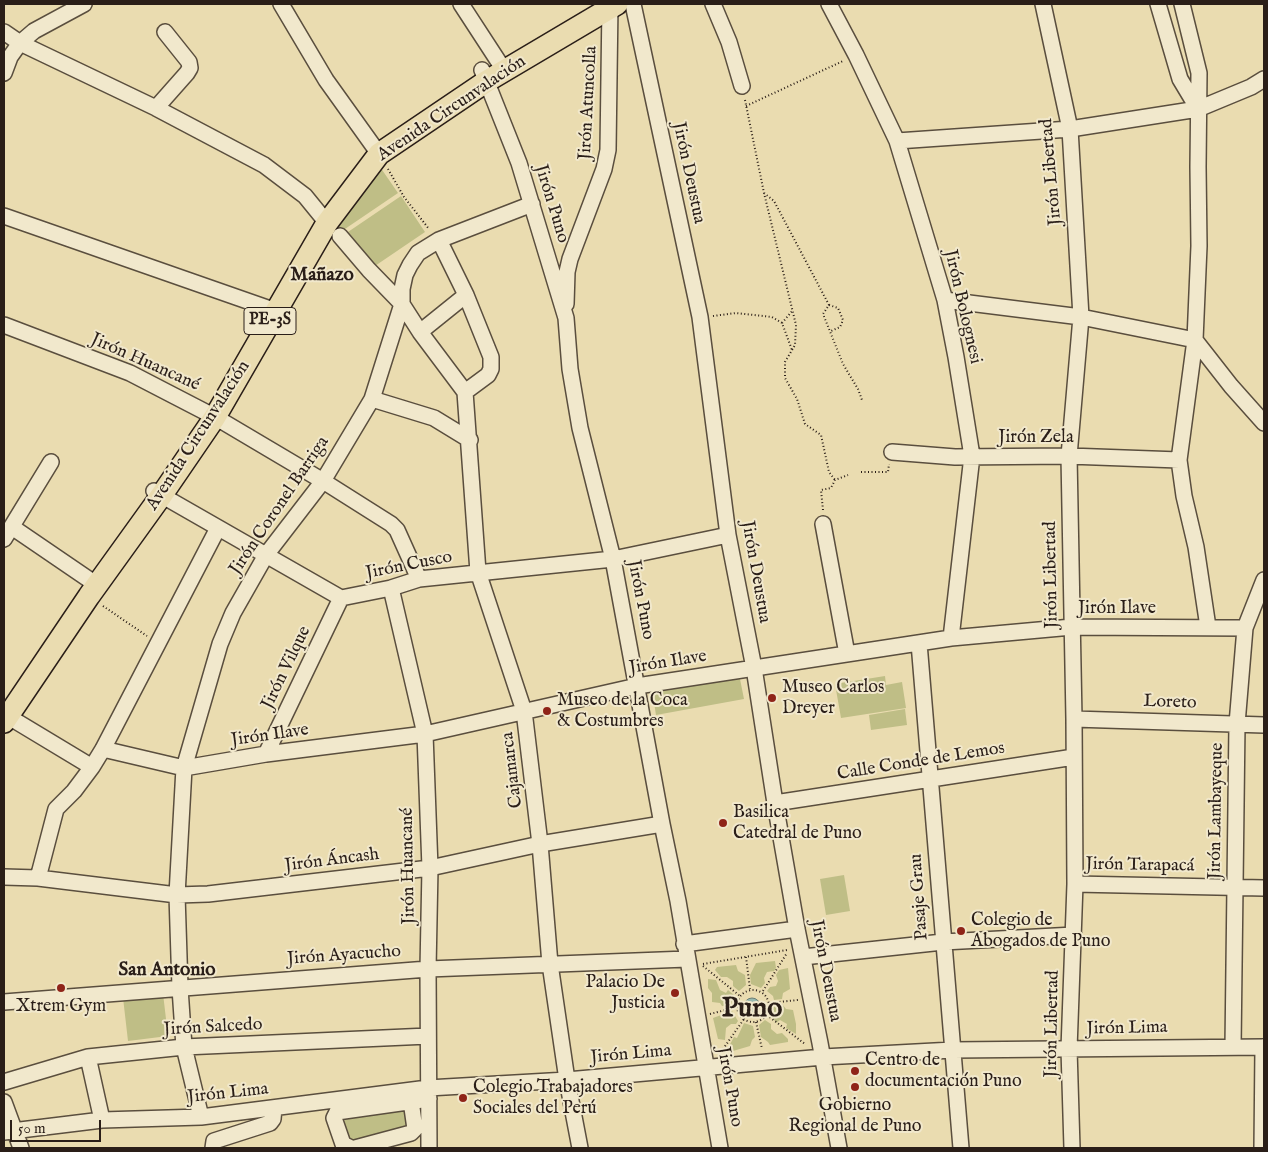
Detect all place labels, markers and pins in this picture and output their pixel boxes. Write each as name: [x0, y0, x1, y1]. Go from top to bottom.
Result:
place label: Museo Carlos Dreyer: [782, 677, 884, 720]
place label: Museo de la Coca & Costumbres: [557, 690, 688, 732]
marker: Museo Carlos Dreyer: [766, 692, 778, 704]
marker: Museo de la Coca & Costumbres: [541, 705, 553, 717]
place label: Basilica Catedral de Puno: [733, 802, 862, 844]
marker: Basilica Catedral de Puno: [717, 817, 729, 829]
place label: Colegio de Abogados de Puno: [971, 910, 1110, 952]
marker: Colegio de Abogados de Puno: [955, 925, 967, 937]
place label: Palacio De Justicia: [585, 972, 665, 1014]
marker: Xtrem Gym: [55, 982, 67, 994]
marker: Palacio De Justicia: [669, 987, 681, 999]
place label: Xtrem Gym: [16, 996, 106, 1018]
place label: Centro de documentación Puno: [865, 1050, 1022, 1092]
marker: Centro de documentación Puno: [849, 1065, 861, 1077]
place label: Colegio Trabajadores Sociales del Perú: [473, 1077, 633, 1120]
marker: Gobierno Regional de Puno: [849, 1081, 861, 1093]
marker: Colegio Trabajadores Sociales del Perú: [457, 1092, 469, 1104]
place label: Gobierno Regional de Puno: [788, 1095, 922, 1138]

